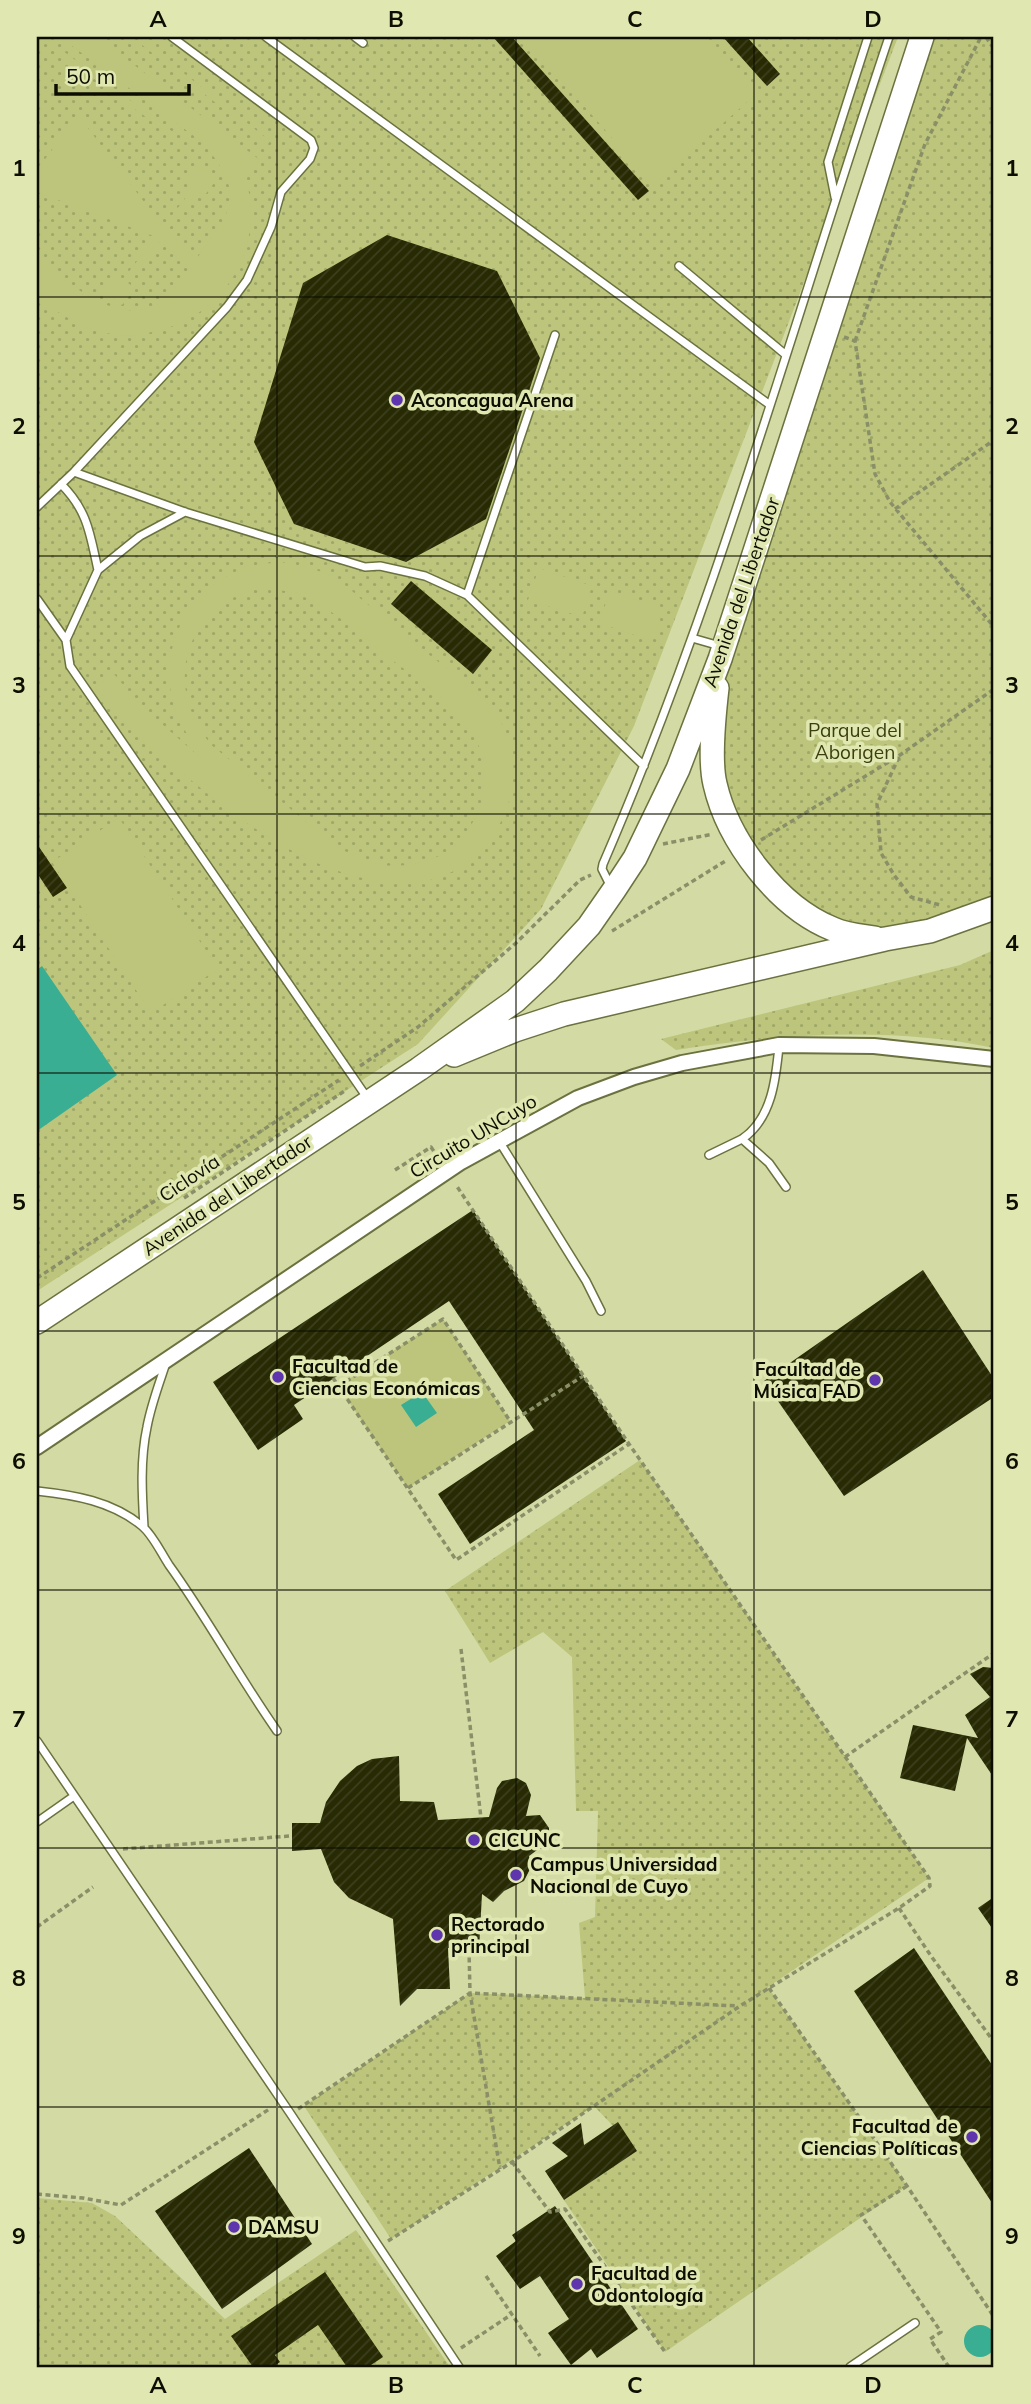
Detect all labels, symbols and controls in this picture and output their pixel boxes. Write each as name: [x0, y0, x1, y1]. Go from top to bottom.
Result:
text: A: [149, 4, 167, 33]
text: B: [388, 4, 404, 33]
text: C: [627, 4, 643, 33]
text: D: [864, 4, 882, 33]
scale bar: [56, 52, 189, 96]
text: 50 m: [66, 63, 115, 89]
text: 1: [12, 153, 26, 182]
text: 1: [1005, 153, 1019, 182]
place label: Aconcagua Arena: [411, 388, 574, 412]
marker: Aconcagua Arena: [389, 392, 405, 408]
text: 2: [12, 411, 26, 440]
text: 2: [1005, 411, 1019, 440]
street label: Avenida del Libertador: [697, 494, 785, 690]
text: 3: [12, 670, 26, 699]
text: 3: [1005, 670, 1019, 699]
park label: Parque del Aborigen: [808, 718, 902, 764]
text: 4: [12, 928, 26, 957]
text: 4: [1005, 928, 1019, 957]
street label: Circuito UNCuyo: [405, 1089, 541, 1183]
street label: Avenida del Libertador: [138, 1129, 317, 1261]
street label: Ciclovía: [154, 1149, 224, 1207]
text: 5: [12, 1187, 26, 1216]
text: 5: [1005, 1187, 1019, 1216]
place label: Facultad de Ciencias Económicas: [292, 1354, 480, 1400]
place label: Facultad de Música FAD: [754, 1357, 861, 1403]
marker: Facultad de Ciencias Económicas: [270, 1369, 286, 1385]
marker: Facultad de Música FAD: [867, 1372, 883, 1388]
text: 6: [12, 1446, 26, 1475]
text: 6: [1005, 1446, 1019, 1475]
text: 7: [12, 1704, 26, 1733]
text: 7: [1005, 1704, 1019, 1733]
place label: CICUNC: [488, 1828, 561, 1852]
marker: CICUNC: [466, 1832, 482, 1848]
place label: Campus Universidad Nacional de Cuyo: [530, 1852, 718, 1898]
marker: Campus Universidad Nacional de Cuyo: [508, 1867, 524, 1883]
place label: Rectorado principal: [451, 1912, 545, 1958]
marker: Rectorado principal: [429, 1927, 445, 1943]
text: 8: [12, 1963, 26, 1992]
text: 8: [1005, 1963, 1019, 1992]
place label: Facultad de Ciencias Políticas: [801, 2114, 958, 2160]
marker: Facultad de Ciencias Políticas: [964, 2129, 980, 2145]
place label: DAMSU: [248, 2215, 319, 2239]
marker: DAMSU: [226, 2219, 242, 2235]
text: 9: [12, 2221, 26, 2250]
text: 9: [1005, 2221, 1019, 2250]
place label: Facultad de Odontología: [591, 2261, 704, 2307]
marker: Facultad de Odontología: [569, 2276, 585, 2292]
text: A: [149, 2370, 167, 2399]
text: B: [388, 2370, 404, 2399]
text: C: [627, 2370, 643, 2399]
text: D: [864, 2370, 882, 2399]

